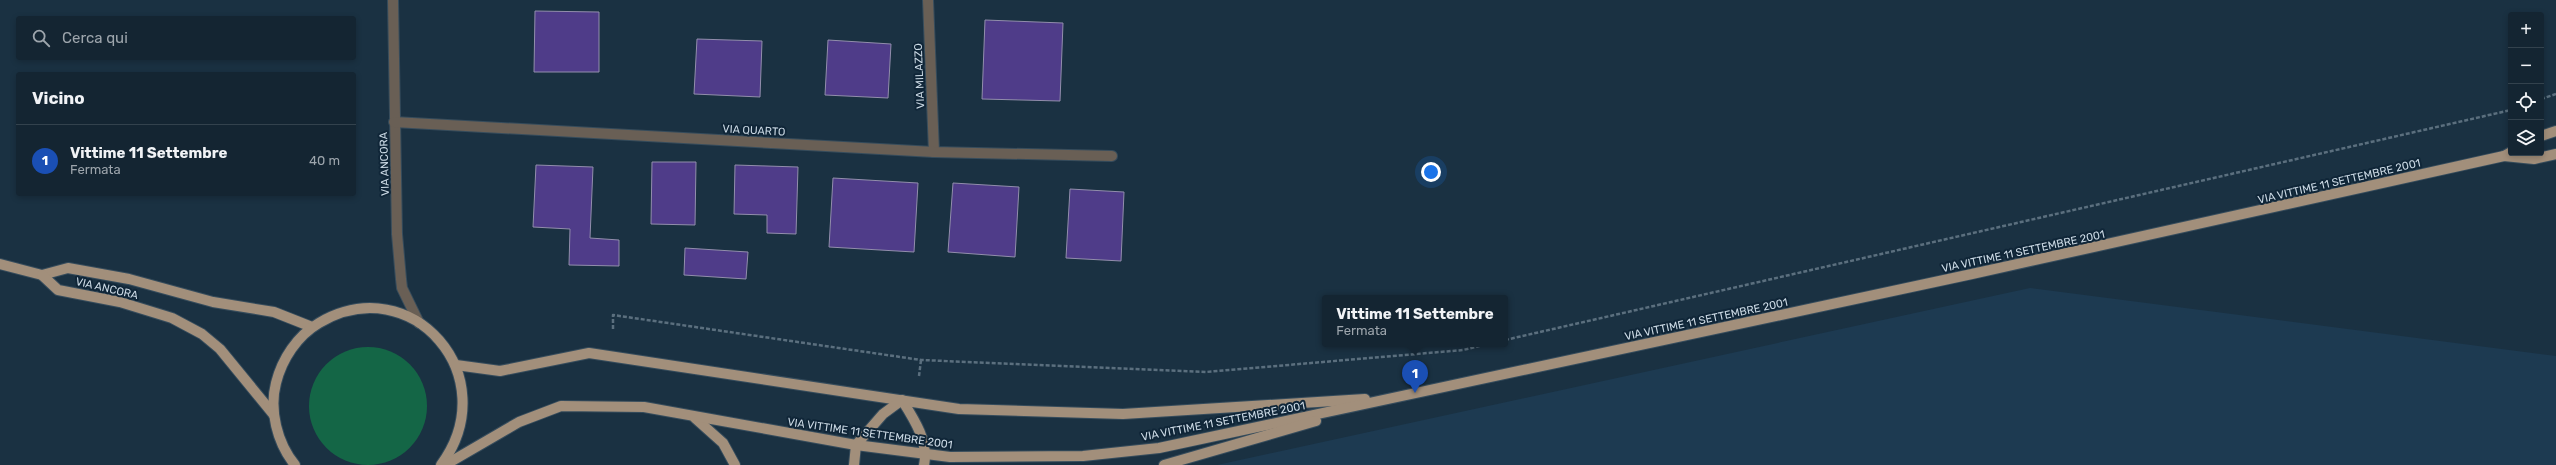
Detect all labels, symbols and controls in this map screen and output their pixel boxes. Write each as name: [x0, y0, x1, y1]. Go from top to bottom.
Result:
map controls: [2508, 12, 2544, 156]
button: +: [2508, 12, 2544, 48]
search box: [16, 16, 356, 60]
icon: search: [30, 27, 52, 49]
text: Cerca qui: [62, 29, 128, 47]
street label: VIA MILAZZO: [912, 43, 927, 109]
button: −: [2508, 48, 2544, 84]
button: locate: [2508, 84, 2544, 120]
text: Vicino: [32, 88, 85, 108]
button: layers: [2508, 120, 2544, 156]
street label: VIA QUARTO: [722, 122, 786, 139]
street label: VIA ANCORA: [377, 131, 392, 196]
text: Vittime 11 Settembre: [70, 144, 227, 162]
text: 1: [42, 153, 48, 168]
text: 40 m: [309, 153, 340, 168]
street label: VIA VITTIME 11 SETTEMBRE 2001: [2257, 156, 2422, 207]
text: Fermata: [70, 162, 121, 177]
your location: [1421, 162, 1441, 182]
street label: VIA VITTIME 11 SETTEMBRE 2001: [1940, 228, 2106, 275]
street label: VIA ANCORA: [74, 275, 140, 302]
popup: [1322, 295, 1508, 347]
street label: VIA VITTIME 11 SETTEMBRE 2001: [1623, 296, 1789, 343]
text: Vittime 11 Settembre: [1336, 305, 1494, 323]
text: Fermata: [1336, 323, 1387, 338]
pin: 1: [1402, 360, 1428, 393]
street label: VIA VITTIME 11 SETTEMBRE 2001: [1140, 399, 1306, 444]
street label: VIA VITTIME 11 SETTEMBRE 2001: [787, 415, 953, 452]

